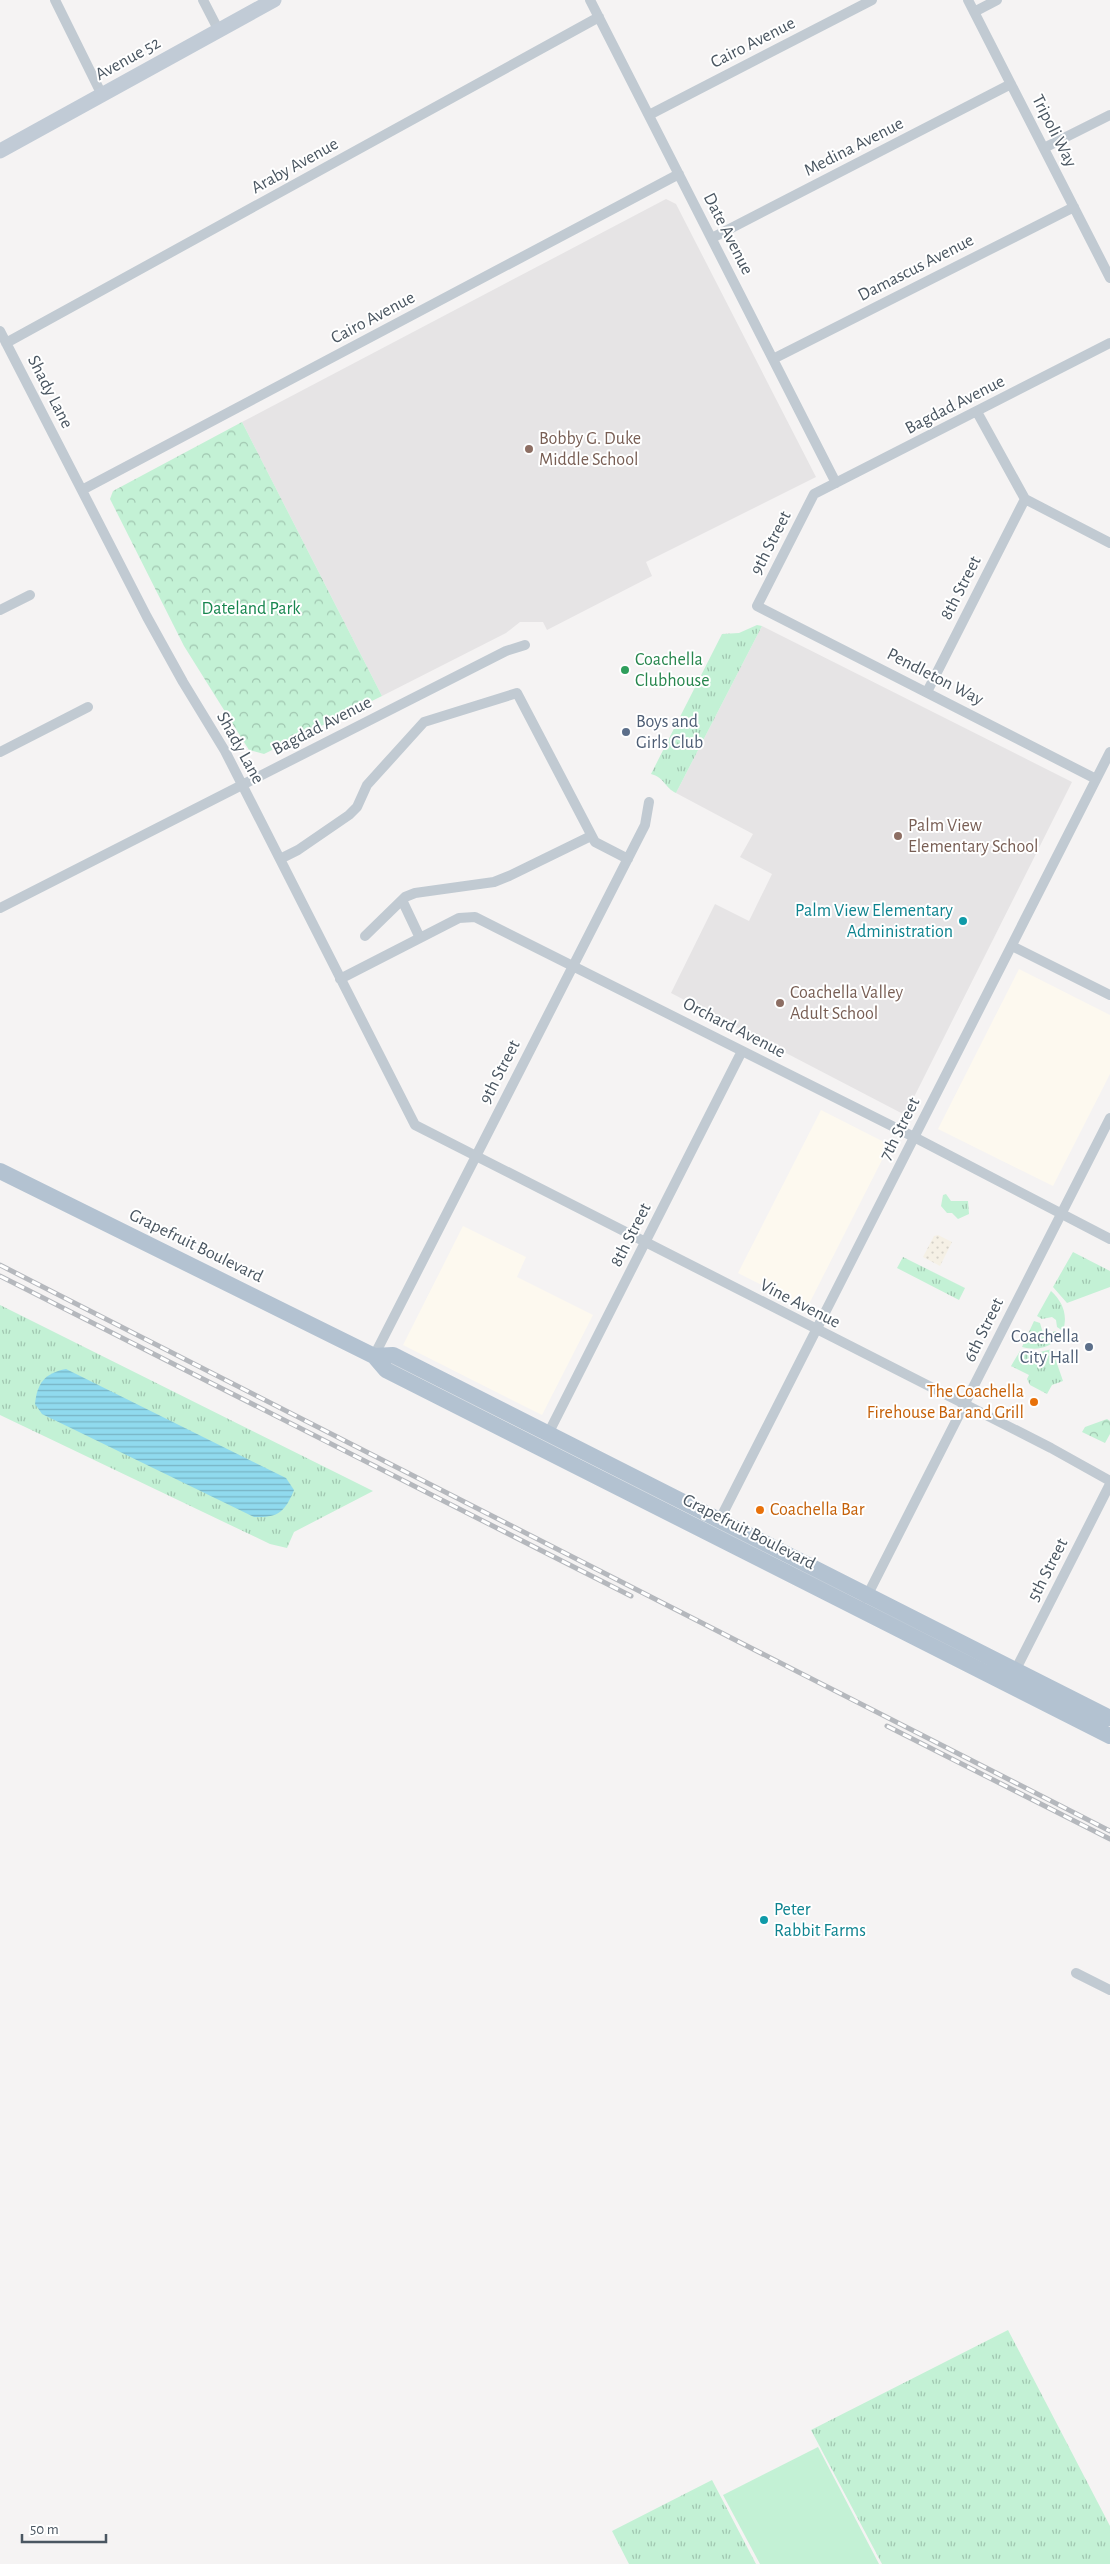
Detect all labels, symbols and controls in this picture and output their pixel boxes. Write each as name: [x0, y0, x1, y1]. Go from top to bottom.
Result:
street label: Cairo Avenue: [708, 14, 798, 72]
street label: Avenue 52: [93, 34, 163, 84]
street label: Tripoli Way: [1028, 92, 1080, 170]
street label: Medina Avenue: [801, 114, 907, 180]
street label: Araby Avenue: [249, 135, 341, 197]
street label: Date Avenue: [700, 190, 756, 278]
street label: Damascus Avenue: [855, 231, 977, 305]
street label: Cairo Avenue: [328, 288, 418, 348]
street label: Shady Lane: [24, 353, 76, 431]
street label: Bagdad Avenue: [902, 372, 1008, 438]
place label: Bobby G. Duke Middle School: [539, 430, 641, 469]
marker: Bobby G. Duke Middle School: [523, 443, 535, 455]
street label: 9th Street: [747, 508, 795, 578]
street label: 8th Street: [937, 553, 985, 623]
park label: Dateland Park: [202, 600, 301, 618]
street label: Pendleton Way: [884, 645, 986, 709]
place label: Coachella Clubhouse: [635, 651, 710, 690]
marker: Coachella Clubhouse: [619, 664, 631, 676]
street label: Bagdad Avenue: [269, 693, 375, 759]
street label: Shady Lane: [213, 709, 267, 787]
place label: Boys and Girls Club: [636, 713, 703, 752]
marker: Boys and Girls Club: [620, 726, 632, 738]
place label: Palm View Elementary School: [908, 817, 1039, 856]
marker: Palm View Elementary School: [892, 830, 904, 842]
place label: Palm View Elementary Administration: [795, 902, 953, 941]
marker: Palm View Elementary Administration: [957, 915, 969, 927]
place label: Coachella Valley Adult School: [790, 984, 904, 1023]
street label: Orchard Avenue: [680, 995, 788, 1061]
marker: Coachella Valley Adult School: [774, 997, 786, 1009]
street label: 9th Street: [476, 1037, 524, 1107]
street label: 7th Street: [877, 1094, 924, 1163]
street label: 8th Street: [607, 1200, 655, 1270]
street label: Grapefruit Boulevard: [126, 1206, 266, 1286]
street label: Vine Avenue: [757, 1276, 843, 1332]
street label: 6th Street: [961, 1295, 1007, 1365]
place label: Coachella City Hall: [1011, 1328, 1079, 1367]
marker: Coachella City Hall: [1083, 1341, 1095, 1353]
place label: The Coachella Firehouse Bar and Grill: [867, 1383, 1024, 1422]
marker: The Coachella Firehouse Bar and Grill: [1028, 1396, 1040, 1408]
street label: Grapefruit Boulevard: [680, 1491, 818, 1573]
place label: Coachella Bar: [770, 1501, 865, 1519]
marker: Coachella Bar: [754, 1504, 766, 1516]
street label: 5th Street: [1025, 1535, 1072, 1604]
place label: Peter Rabbit Farms: [774, 1901, 866, 1940]
marker: Peter Rabbit Farms: [758, 1914, 770, 1926]
scale bar: [22, 2512, 106, 2544]
text: 50 m: [30, 2522, 59, 2537]

